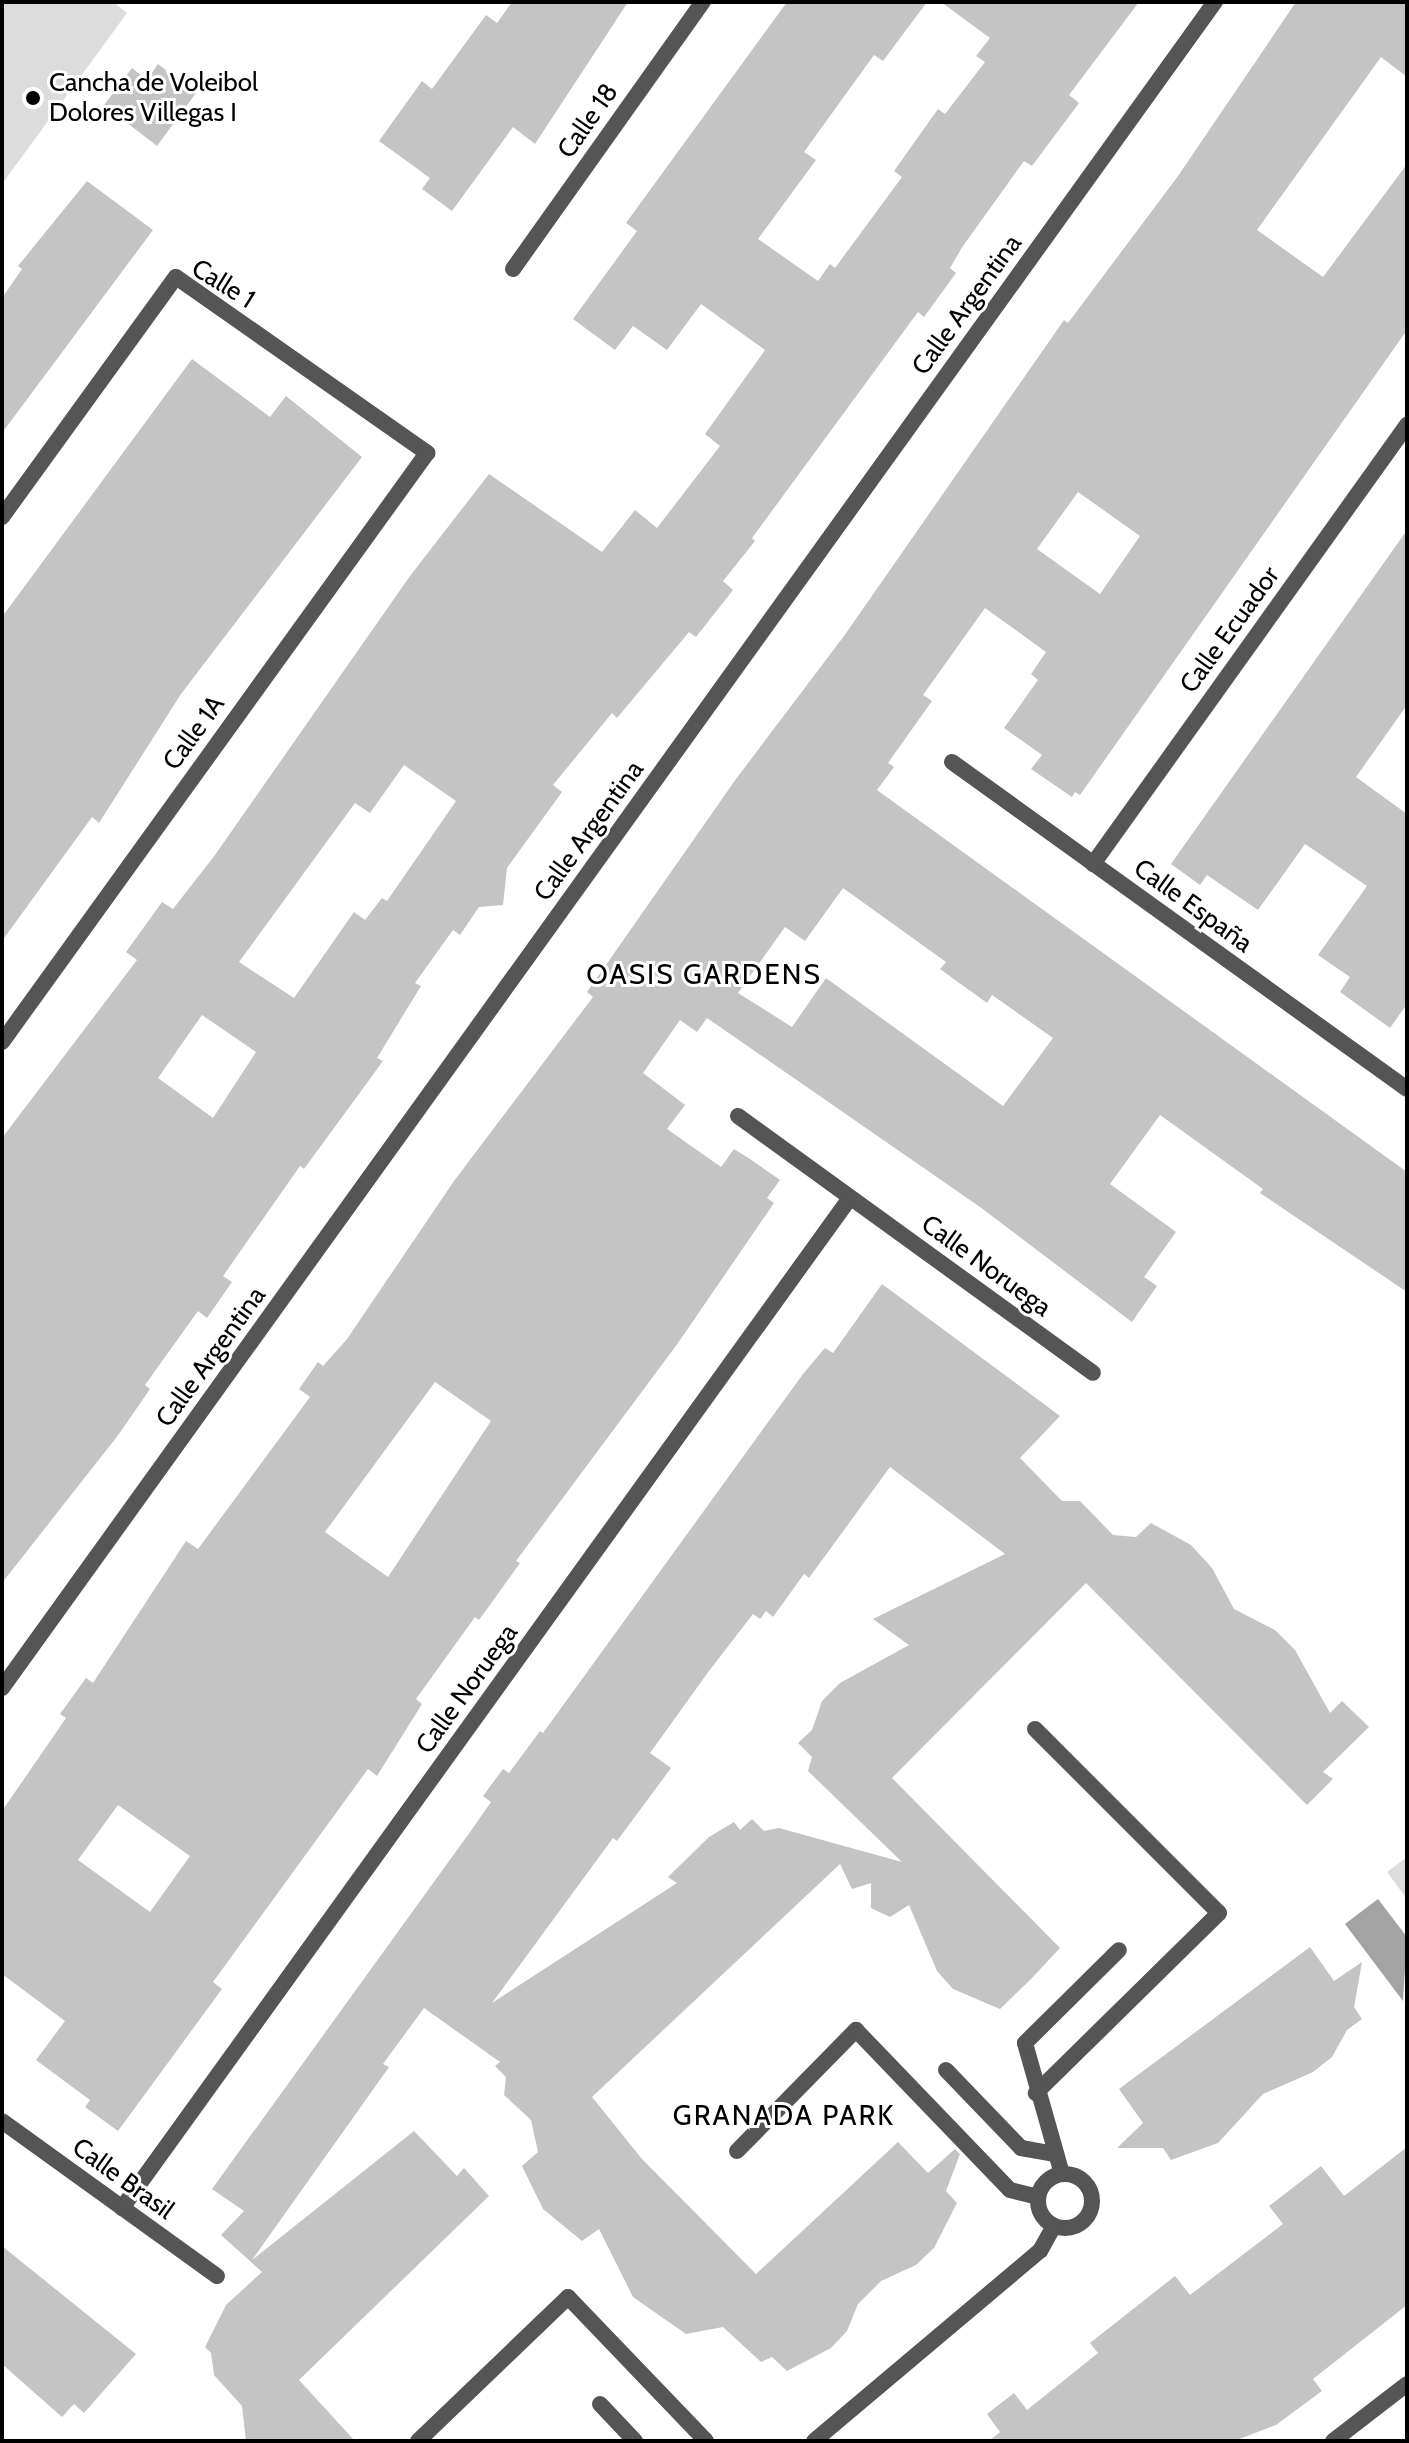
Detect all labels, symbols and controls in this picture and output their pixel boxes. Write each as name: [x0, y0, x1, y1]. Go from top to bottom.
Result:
place label: Cancha de Voleibol Dolores Villegas I: [49, 67, 258, 128]
street label: Calle 18: [551, 78, 625, 164]
marker: Cancha de Voleibol Dolores Villegas I: [24, 89, 42, 107]
street label: Calle Argentina: [906, 229, 1028, 381]
street label: Calle 1: [186, 253, 260, 315]
street label: Calle Ecuador: [1174, 561, 1286, 699]
street label: Calle 1A: [157, 690, 231, 776]
street label: Calle Argentina: [528, 755, 650, 907]
street label: Calle España: [1128, 853, 1258, 959]
district label: OASIS GARDENS: [586, 957, 822, 991]
street label: Calle Noruega: [915, 1209, 1057, 1323]
street label: Calle Argentina: [150, 1281, 272, 1433]
street label: Calle Noruega: [410, 1618, 524, 1760]
district label: GRANADA PARK: [673, 2098, 895, 2132]
street label: Calle Brasil: [66, 2132, 180, 2226]

